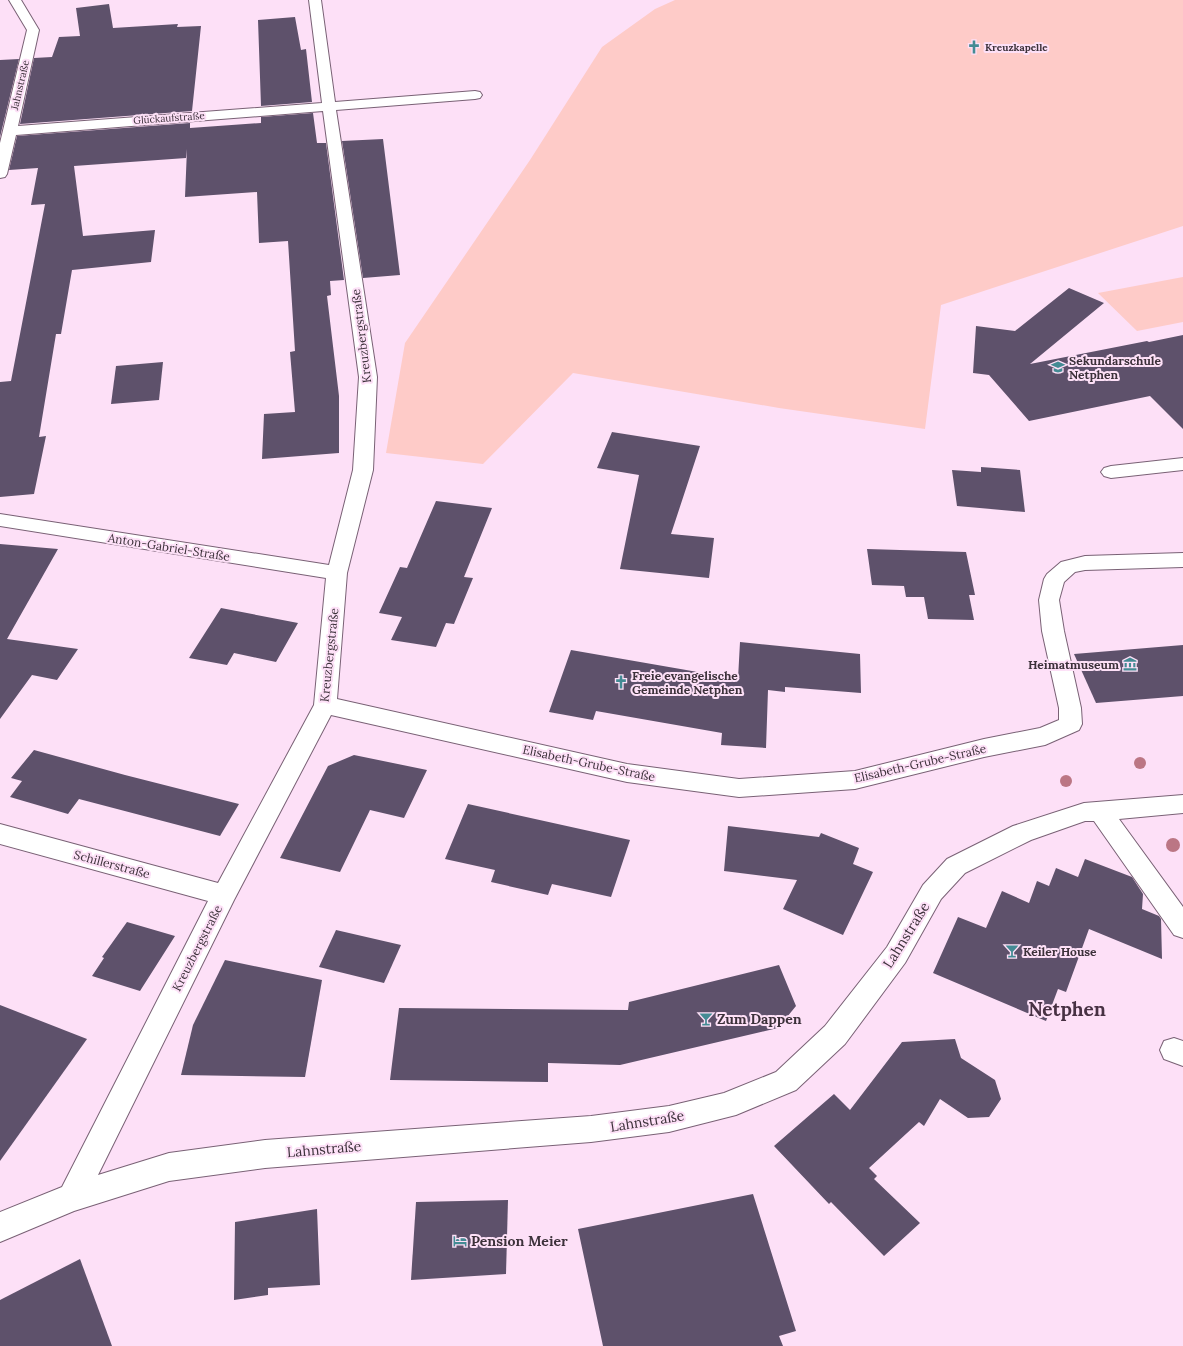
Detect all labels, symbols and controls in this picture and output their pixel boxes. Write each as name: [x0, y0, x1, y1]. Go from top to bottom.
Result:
church icon: Kreuzkapelle: [966, 39, 982, 55]
place label: Kreuzkapelle: [985, 41, 1048, 54]
street label: Jahnstraße: [8, 58, 32, 112]
street label: Glückaufstraße: [133, 109, 206, 127]
street label: Kreuzbergstraße: [348, 288, 374, 384]
place label: Sekundarschule Netphen: [1069, 353, 1162, 382]
school or university icon: Sekundarschule Netphen: [1050, 359, 1066, 375]
street label: Anton-Gabriel-Straße: [106, 530, 232, 564]
street label: Kreuzbergstraße: [317, 607, 341, 703]
museum icon: Heimatmuseum: [1122, 656, 1138, 672]
place label: Heimatmuseum: [1028, 657, 1119, 672]
place label: Freie evangelische Gemeinde Netphen: [632, 668, 743, 697]
church icon: Freie evangelische Gemeinde Netphen: [613, 674, 629, 690]
street label: Elisabeth-Grube-Straße: [853, 740, 988, 785]
street label: Elisabeth-Grube-Straße: [521, 742, 657, 784]
street label: Schillerstraße: [72, 847, 152, 881]
street label: Lahnstraße: [879, 898, 934, 971]
street label: Kreuzbergstraße: [169, 902, 225, 994]
bar icon: Keiler House: [1004, 943, 1020, 959]
place label: Keiler House: [1023, 944, 1097, 959]
district label: Netphen: [1028, 997, 1106, 1021]
place label: Zum Dappen: [717, 1010, 802, 1028]
bar icon: Zum Dappen: [698, 1011, 714, 1027]
street label: Lahnstraße: [609, 1106, 686, 1136]
street label: Lahnstraße: [286, 1137, 362, 1161]
place label: Pension Meier: [471, 1232, 568, 1250]
hotel icon: Pension Meier: [452, 1233, 468, 1249]

